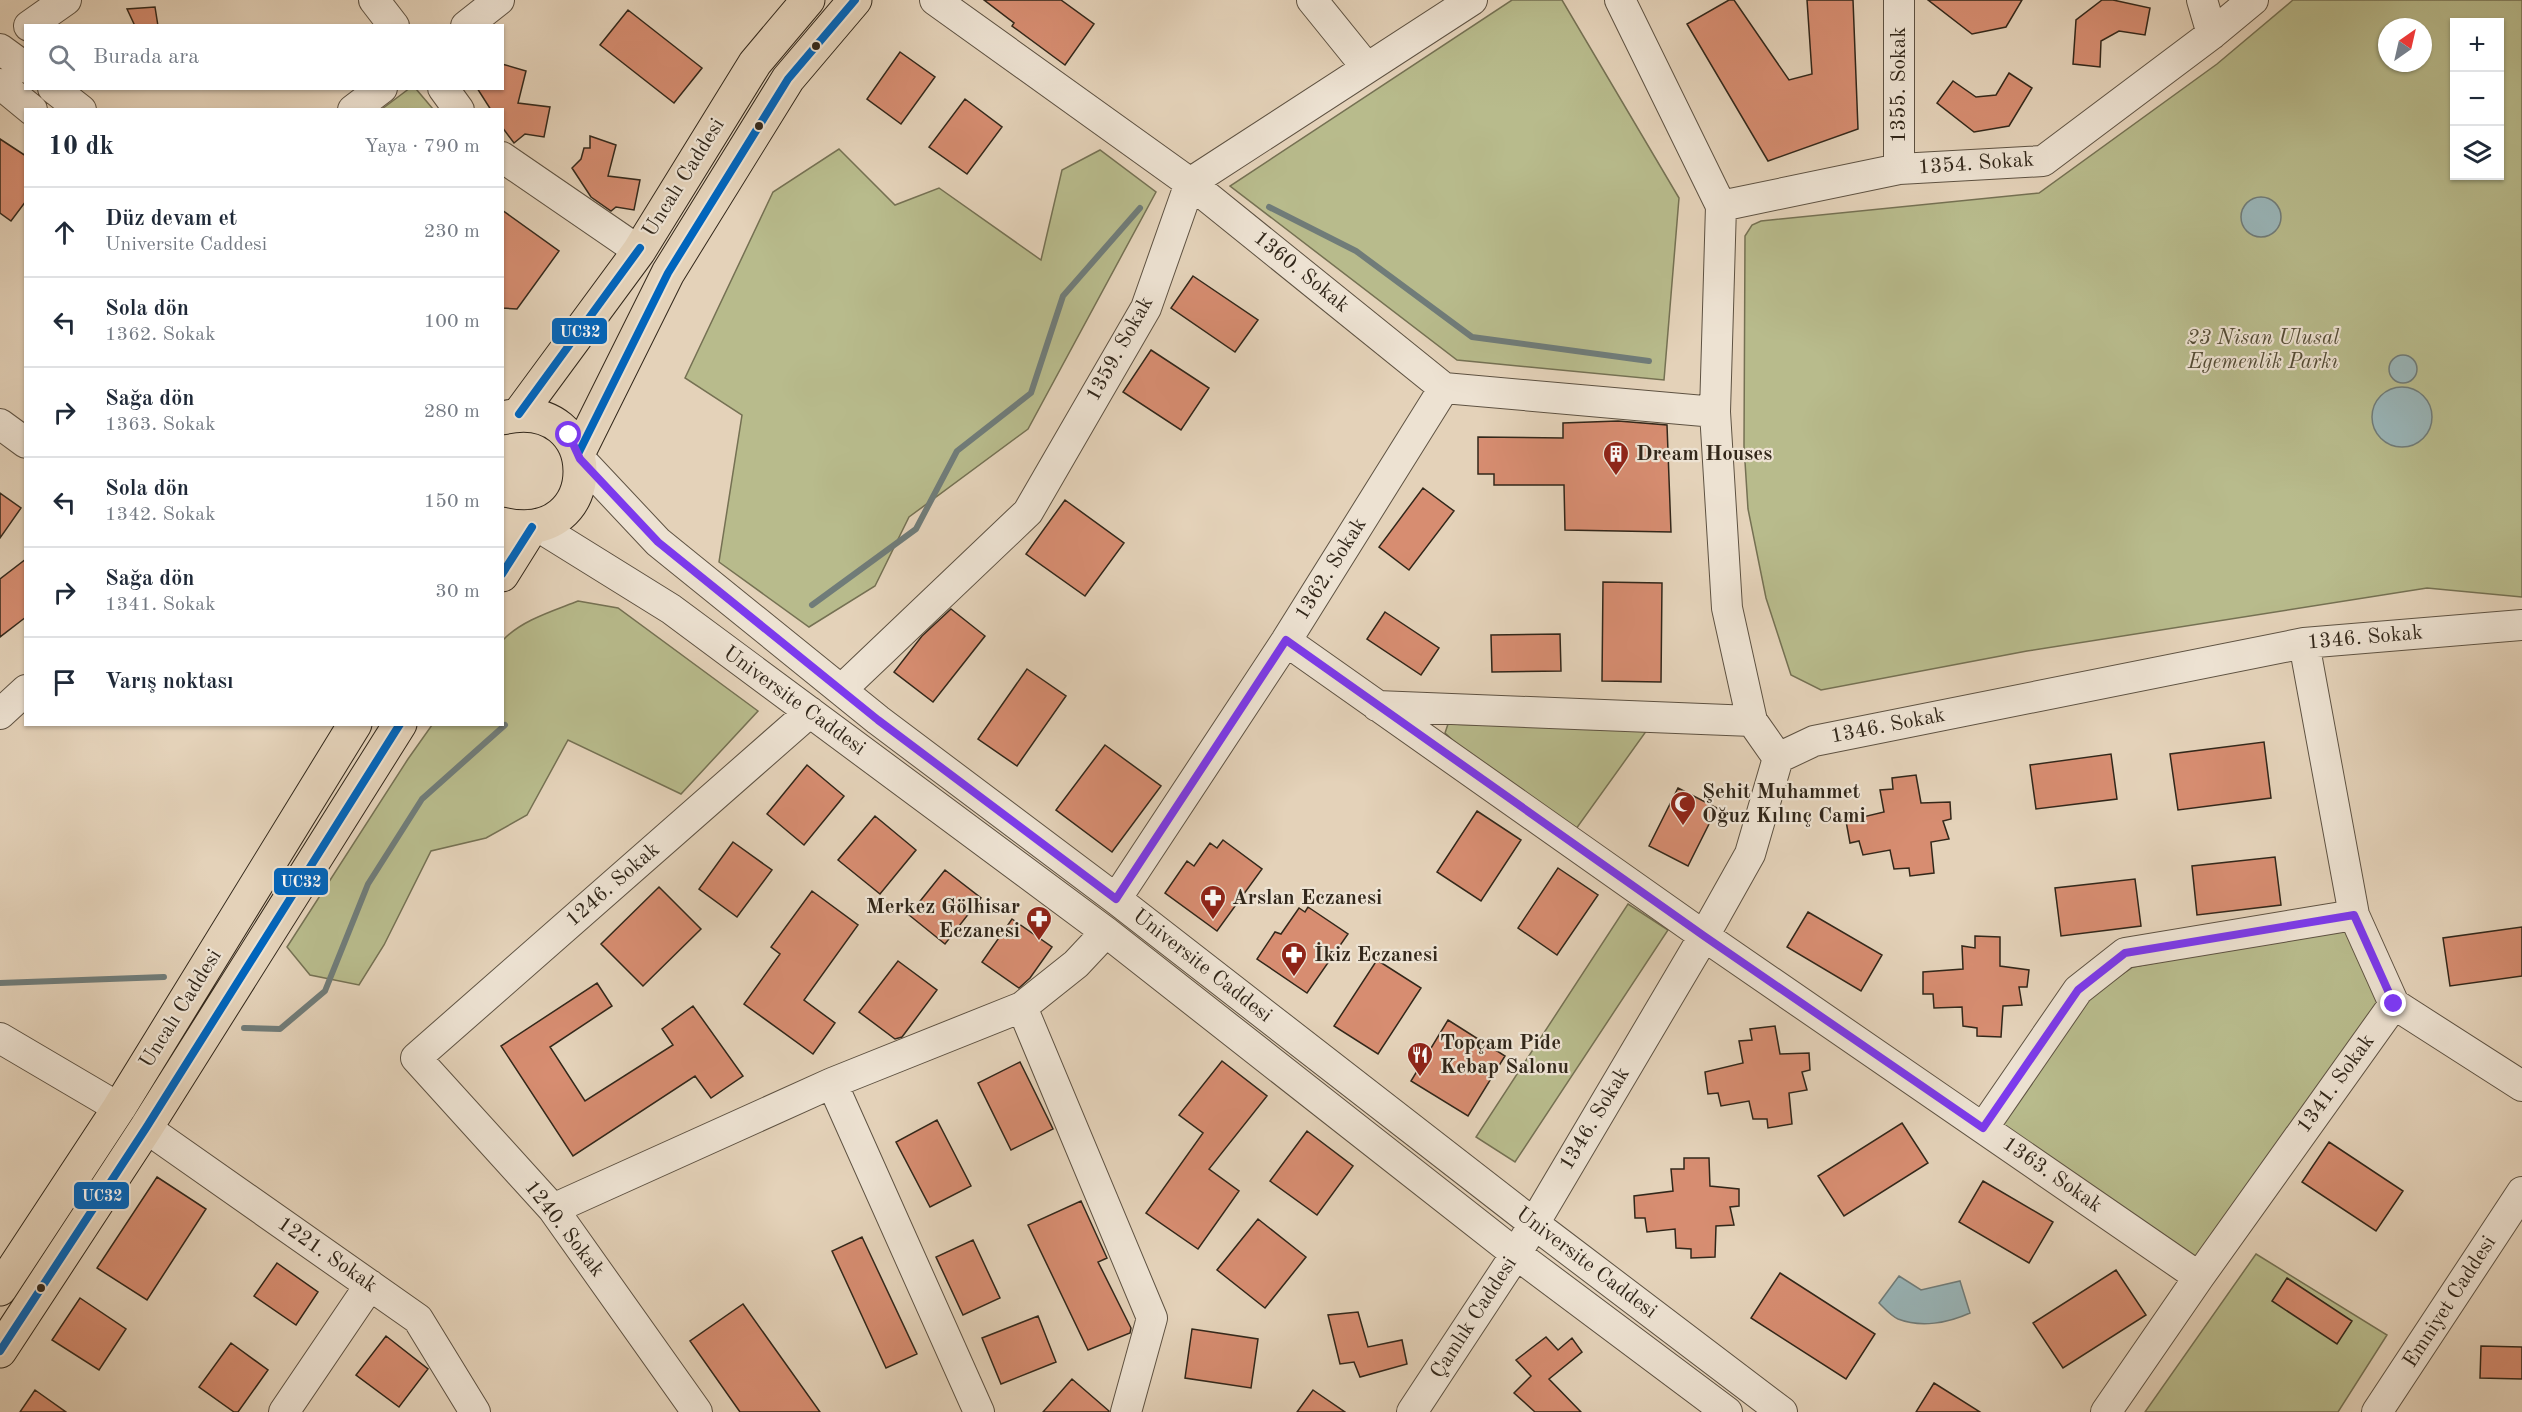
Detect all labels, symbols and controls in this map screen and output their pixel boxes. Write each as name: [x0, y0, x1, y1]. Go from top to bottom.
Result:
north arrow: [2378, 18, 2432, 72]
map controls: [2450, 18, 2504, 180]
button: +: [2450, 18, 2504, 72]
search box: [24, 24, 504, 90]
street label: 1355. Sokak: [1889, 27, 1910, 143]
unlabelled marker: [810, 40, 822, 52]
icon: search: [45, 41, 78, 74]
text: Burada ara: [93, 46, 199, 68]
button: −: [2450, 72, 2504, 126]
street label: Uncalı Caddesi: [639, 115, 729, 241]
unlabelled marker: [753, 120, 765, 132]
button: layers: [2450, 126, 2504, 180]
text: 10 dk: [48, 134, 114, 160]
text: Yaya · 790 m: [364, 137, 480, 157]
street label: 1354. Sokak: [1917, 149, 2035, 179]
text: Düz devam et: [105, 208, 237, 230]
icon: ahead: [48, 216, 81, 249]
text: 230 m: [424, 222, 480, 242]
street label: 1360. Sokak: [1249, 227, 1353, 317]
text: Universite Caddesi: [105, 235, 267, 255]
street label: 1359. Sokak: [1083, 293, 1157, 405]
text: Sola dön: [105, 298, 189, 320]
icon: left: [48, 306, 81, 339]
text: 100 m: [424, 312, 480, 332]
line badge: UC32: [551, 317, 608, 345]
text: 1362. Sokak: [105, 325, 216, 345]
text: UC32: [559, 325, 601, 341]
park label: 23 Nisan Ulusal Egemenlik Parkı: [2187, 328, 2339, 373]
text: Sağa dön: [105, 388, 195, 410]
icon: right: [48, 396, 81, 429]
text: 280 m: [424, 402, 480, 422]
text: 1363. Sokak: [105, 415, 216, 435]
route start: [555, 421, 581, 447]
building icon: Dream Houses: [1601, 439, 1631, 477]
place label: Dream Houses: [1636, 444, 1772, 465]
text: Sola dön: [105, 478, 189, 500]
icon: left: [48, 486, 81, 519]
text: 150 m: [424, 492, 480, 512]
text: 1342. Sokak: [105, 505, 216, 525]
street label: 1362. Sokak: [1291, 514, 1371, 624]
text: Sağa dön: [105, 568, 195, 590]
icon: right: [48, 576, 81, 609]
text: 30 m: [435, 582, 480, 602]
text: 1341. Sokak: [105, 595, 216, 615]
street label: 1346. Sokak: [2306, 622, 2424, 654]
street label: Universite Caddesi: [719, 642, 869, 760]
icon: arrive: [48, 666, 81, 699]
text: Varış noktası: [105, 671, 234, 693]
street label: 1346. Sokak: [1829, 705, 1947, 747]
place label: Şehit Muhammet Oğuz Kılınç Cami: [1702, 782, 1866, 827]
mosque icon: Şehit Muhammet Oğuz Kılınç Cami: [1668, 789, 1698, 827]
street label: 1246. Sokak: [562, 839, 664, 931]
line badge: UC32: [273, 867, 329, 896]
text: UC32: [280, 875, 322, 891]
pharmacy icon: Arslan Eczanesi: [1198, 883, 1228, 921]
place label: Arslan Eczanesi: [1232, 888, 1382, 909]
place label: Merkez Gölhisar Eczanesi: [866, 897, 1020, 942]
pharmacy icon: Merkez Gölhisar Eczanesi: [1024, 904, 1054, 942]
street label: Universite Caddesi: [1128, 905, 1276, 1027]
pharmacy icon: İkiz Eczanesi: [1279, 940, 1309, 978]
place label: İkiz Eczanesi: [1314, 942, 1438, 966]
street label: Uncalı Caddesi: [136, 946, 226, 1072]
route end: [2380, 990, 2406, 1016]
street label: 1341. Sokak: [2293, 1031, 2379, 1137]
place label: Topçam Pide Kebap Salonu: [1440, 1033, 1569, 1078]
restaurant icon: Topçam Pide Kebap Salonu: [1405, 1040, 1435, 1078]
street label: 1346. Sokak: [1556, 1064, 1634, 1174]
street label: 1363. Sokak: [1998, 1133, 2106, 1217]
street label: 1240. Sokak: [520, 1177, 608, 1281]
line badge: UC32: [73, 1181, 130, 1210]
text: UC32: [81, 1189, 123, 1205]
street label: Universite Caddesi: [1512, 1203, 1660, 1323]
street label: 1221. Sokak: [273, 1213, 381, 1297]
street label: Emniyet Caddesi: [2400, 1233, 2500, 1371]
street label: Çamlık Caddesi: [1427, 1254, 1521, 1382]
unlabelled marker: [35, 1282, 47, 1294]

